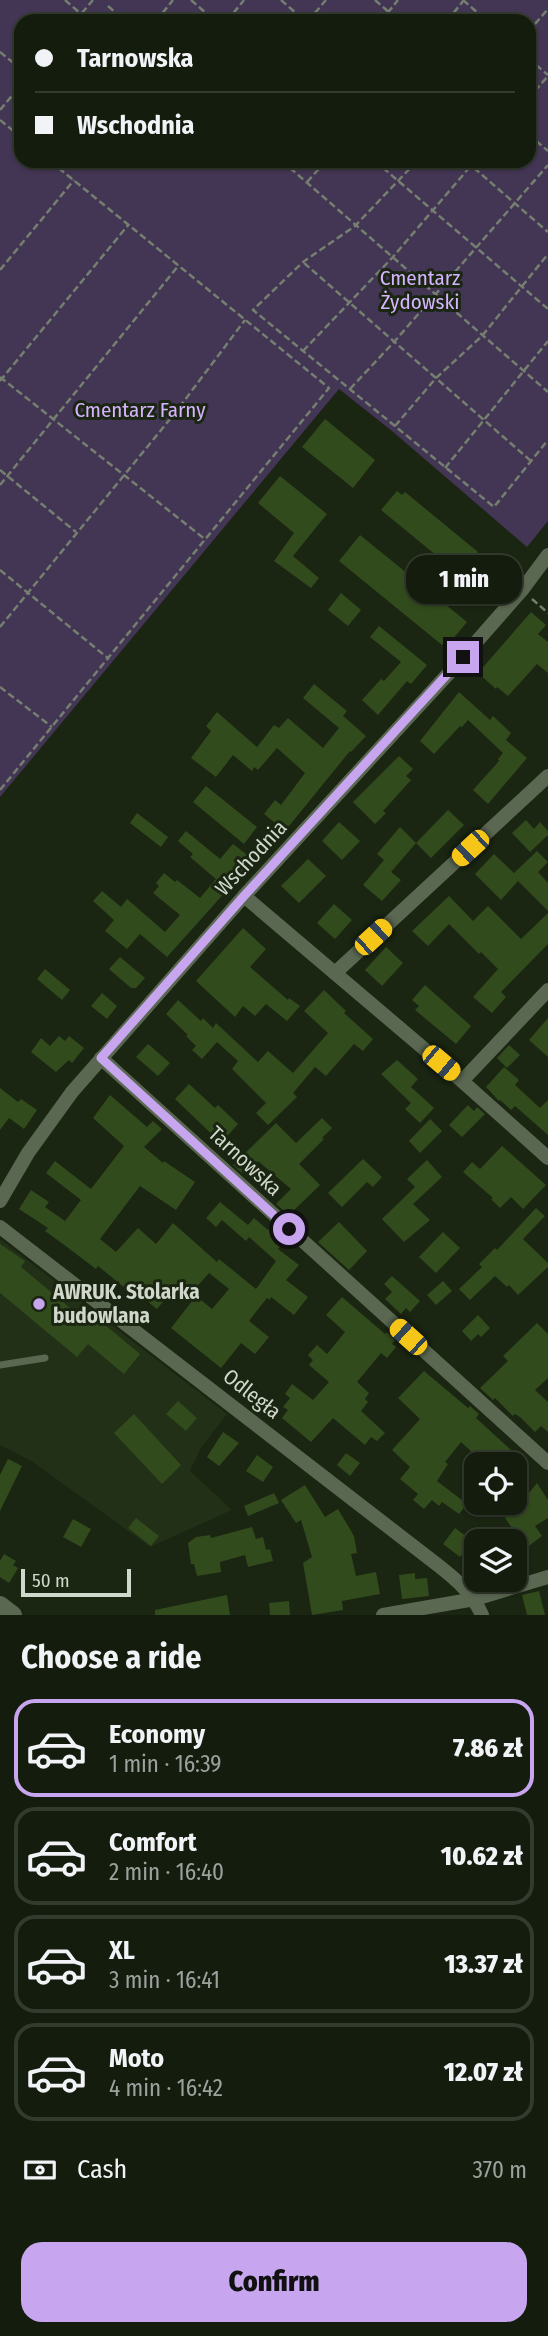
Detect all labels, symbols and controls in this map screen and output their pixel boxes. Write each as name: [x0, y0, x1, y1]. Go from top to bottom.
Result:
text: Tarnowska: [77, 43, 193, 74]
text: Wschodnia: [77, 110, 195, 141]
park label: Cmentarz Żydowski: [380, 265, 460, 315]
park label: Cmentarz Farny: [74, 397, 206, 423]
callout: 1 min: [405, 556, 521, 604]
text: 1 min: [439, 565, 489, 593]
route end: [447, 641, 479, 673]
street label: Wschodnia: [210, 815, 292, 901]
car: [448, 826, 493, 870]
car: [351, 915, 396, 959]
car: [419, 1041, 464, 1085]
street label: Tarnowska: [203, 1120, 287, 1202]
route start: [273, 1213, 305, 1245]
place label: AWRUK. Stolarka budowlana: [52, 1279, 200, 1329]
marker: AWRUK. Stolarka budowlana: [31, 1296, 47, 1312]
car: [386, 1315, 431, 1359]
street label: Odległa: [218, 1363, 286, 1425]
map controls: [464, 1452, 527, 1592]
button: locate: [464, 1452, 527, 1515]
button: layers: [464, 1529, 527, 1592]
scale bar: [21, 1566, 131, 1598]
text: 50 m: [32, 1569, 70, 1592]
text: Choose a ride: [21, 1638, 202, 1676]
icon: car: [25, 1717, 88, 1780]
text: Economy: [109, 1719, 205, 1750]
text: 7.86 zł: [453, 1733, 523, 1764]
text: 1 min · 16:39: [109, 1750, 221, 1778]
icon: car: [25, 1825, 88, 1888]
text: Comfort: [109, 1827, 197, 1858]
text: 10.62 zł: [441, 1841, 523, 1872]
text: 2 min · 16:40: [109, 1858, 224, 1886]
icon: car: [25, 1933, 88, 1996]
text: XL: [109, 1935, 135, 1966]
text: 13.37 zł: [444, 1949, 523, 1980]
text: 3 min · 16:41: [109, 1966, 220, 1994]
icon: car: [25, 2041, 88, 2104]
text: Moto: [109, 2043, 164, 2074]
text: 12.07 zł: [444, 2057, 523, 2088]
text: 4 min · 16:42: [109, 2074, 223, 2102]
icon: cash: [21, 2151, 59, 2189]
text: Cash: [77, 2154, 127, 2185]
text: 370 m: [473, 2156, 527, 2184]
button: Confirm: [21, 2242, 527, 2322]

